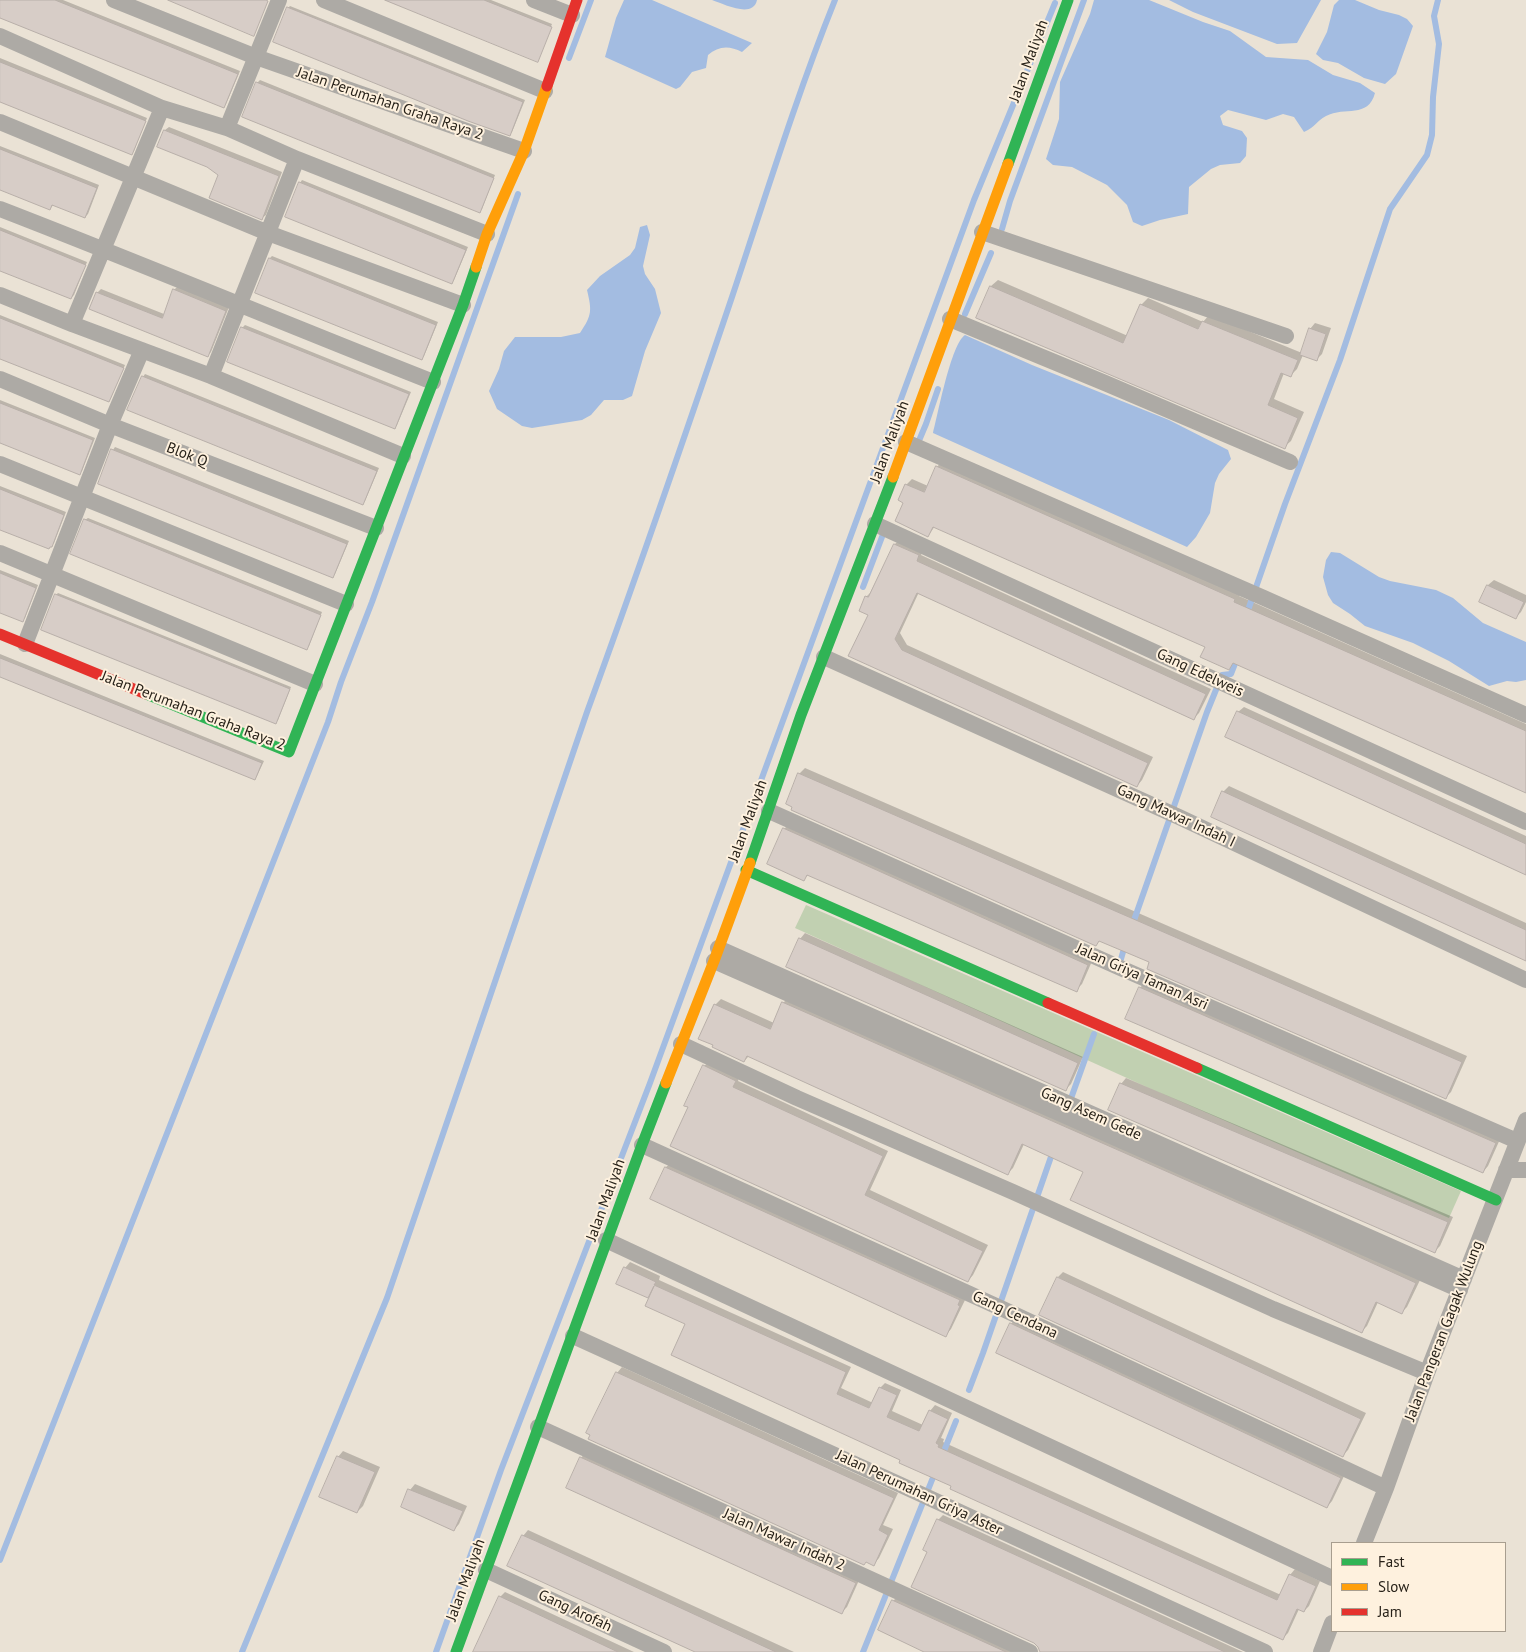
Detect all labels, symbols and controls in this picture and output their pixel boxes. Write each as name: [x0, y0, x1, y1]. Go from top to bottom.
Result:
street label: Jalan Maliyah: [1006, 17, 1052, 105]
street label: Jalan Perumahan Graha Raya 2: [294, 64, 486, 144]
street label: Jalan Maliyah: [867, 398, 913, 486]
street label: Blok Q: [164, 439, 210, 471]
street label: Gang Edelweis: [1154, 645, 1246, 701]
street label: Jalan Perumahan Graha Raya 2: [98, 667, 288, 755]
street label: Jalan Maliyah: [725, 777, 771, 865]
street label: Gang Mawar Indah I: [1114, 781, 1238, 851]
street label: Jalan Griya Taman Asri: [1073, 940, 1211, 1014]
street label: Gang Asem Gede: [1038, 1084, 1144, 1144]
street label: Jalan Maliyah: [583, 1156, 629, 1244]
street label: Jalan Pangeran Gagak Wulung: [1401, 1238, 1487, 1424]
street label: Gang Cendana: [970, 1287, 1060, 1343]
street label: Jalan Perumahan Griya Aster: [833, 1447, 1005, 1539]
street label: Jalan Mawar Indah 2: [720, 1505, 848, 1575]
street label: Jalan Maliyah: [443, 1536, 489, 1624]
legend: [1331, 1542, 1506, 1632]
text: Fast: [1378, 1552, 1405, 1571]
text: Slow: [1378, 1577, 1409, 1596]
street label: Gang Arofah: [535, 1586, 615, 1636]
text: Jam: [1378, 1602, 1402, 1621]

